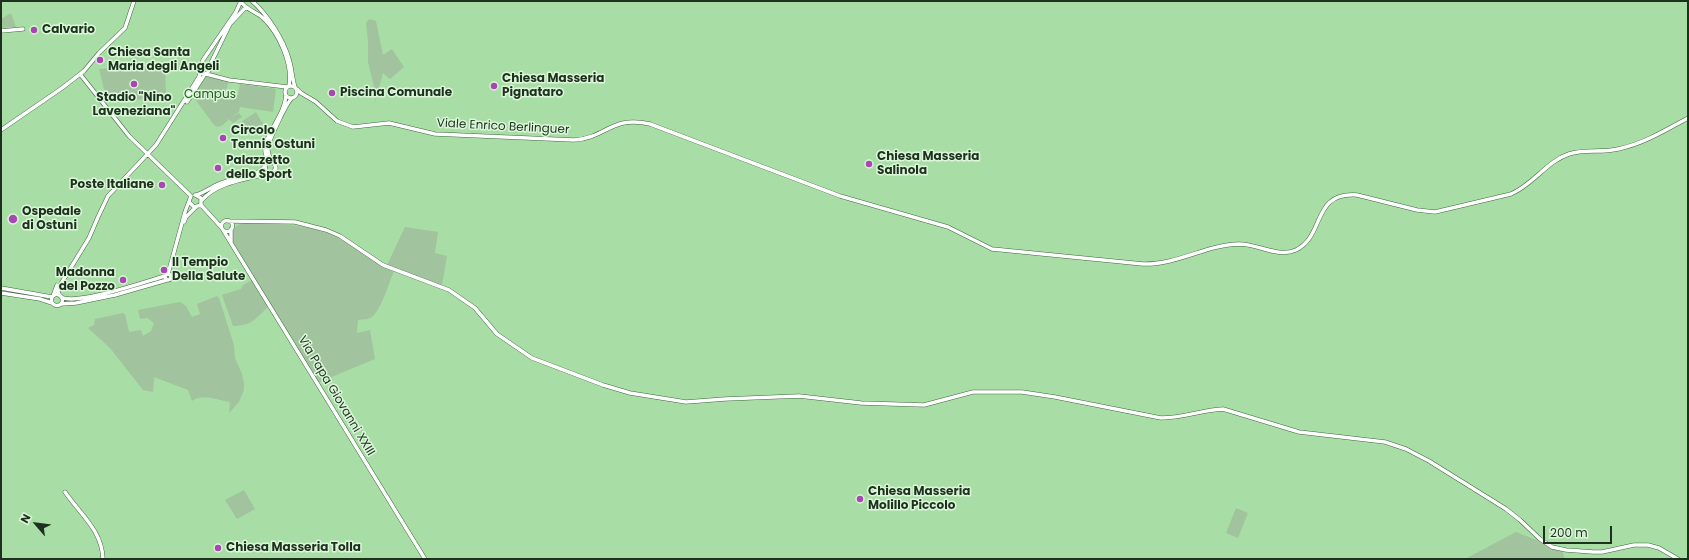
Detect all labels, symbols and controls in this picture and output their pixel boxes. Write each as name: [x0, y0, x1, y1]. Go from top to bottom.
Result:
place label: Calvario: [42, 23, 95, 37]
marker: Calvario: [29, 25, 39, 35]
place label: Chiesa Santa Maria degli Angeli: [108, 46, 219, 74]
marker: Chiesa Santa Maria degli Angeli: [95, 55, 105, 65]
place label: Chiesa Masseria Pignataro: [502, 72, 604, 100]
marker: Stadio "Nino Laveneziana": [129, 79, 139, 89]
marker: Chiesa Masseria Pignataro: [489, 81, 499, 91]
place label: Piscina Comunale: [340, 86, 452, 100]
park label: Campus: [184, 88, 236, 102]
marker: Piscina Comunale: [327, 88, 337, 98]
place label: Stadio "Nino Laveneziana": [92, 91, 176, 119]
street label: Viale Enrico Berlinguer: [436, 116, 570, 138]
place label: Circolo Tennis Ostuni: [231, 124, 315, 152]
marker: Circolo Tennis Ostuni: [218, 133, 228, 143]
place label: Chiesa Masseria Salinola: [877, 150, 979, 178]
place label: Palazzetto dello Sport: [226, 154, 292, 182]
marker: Chiesa Masseria Salinola: [864, 159, 874, 169]
marker: Palazzetto dello Sport: [213, 163, 223, 173]
place label: Poste Italiane: [70, 178, 154, 192]
marker: Poste Italiane: [157, 180, 167, 190]
place label: Ospedale di Ostuni: [22, 205, 81, 233]
marker: Ospedale di Ostuni: [7, 213, 19, 225]
place label: Il Tempio Della Salute: [172, 256, 245, 284]
marker: Il Tempio Della Salute: [159, 265, 169, 275]
place label: Madonna del Pozzo: [56, 266, 115, 294]
marker: Madonna del Pozzo: [118, 275, 128, 285]
street label: Via Papa Giovanni XXIII: [295, 334, 377, 458]
place label: Chiesa Masseria Molillo Piccolo: [868, 485, 970, 513]
marker: Chiesa Masseria Molillo Piccolo: [855, 494, 865, 504]
north arrow: [16, 504, 56, 544]
text: N: [16, 511, 34, 526]
scale bar: [1545, 518, 1614, 544]
text: 200 m: [1550, 524, 1588, 541]
place label: Chiesa Masseria Tolla: [226, 541, 361, 555]
marker: Chiesa Masseria Tolla: [213, 543, 223, 553]

